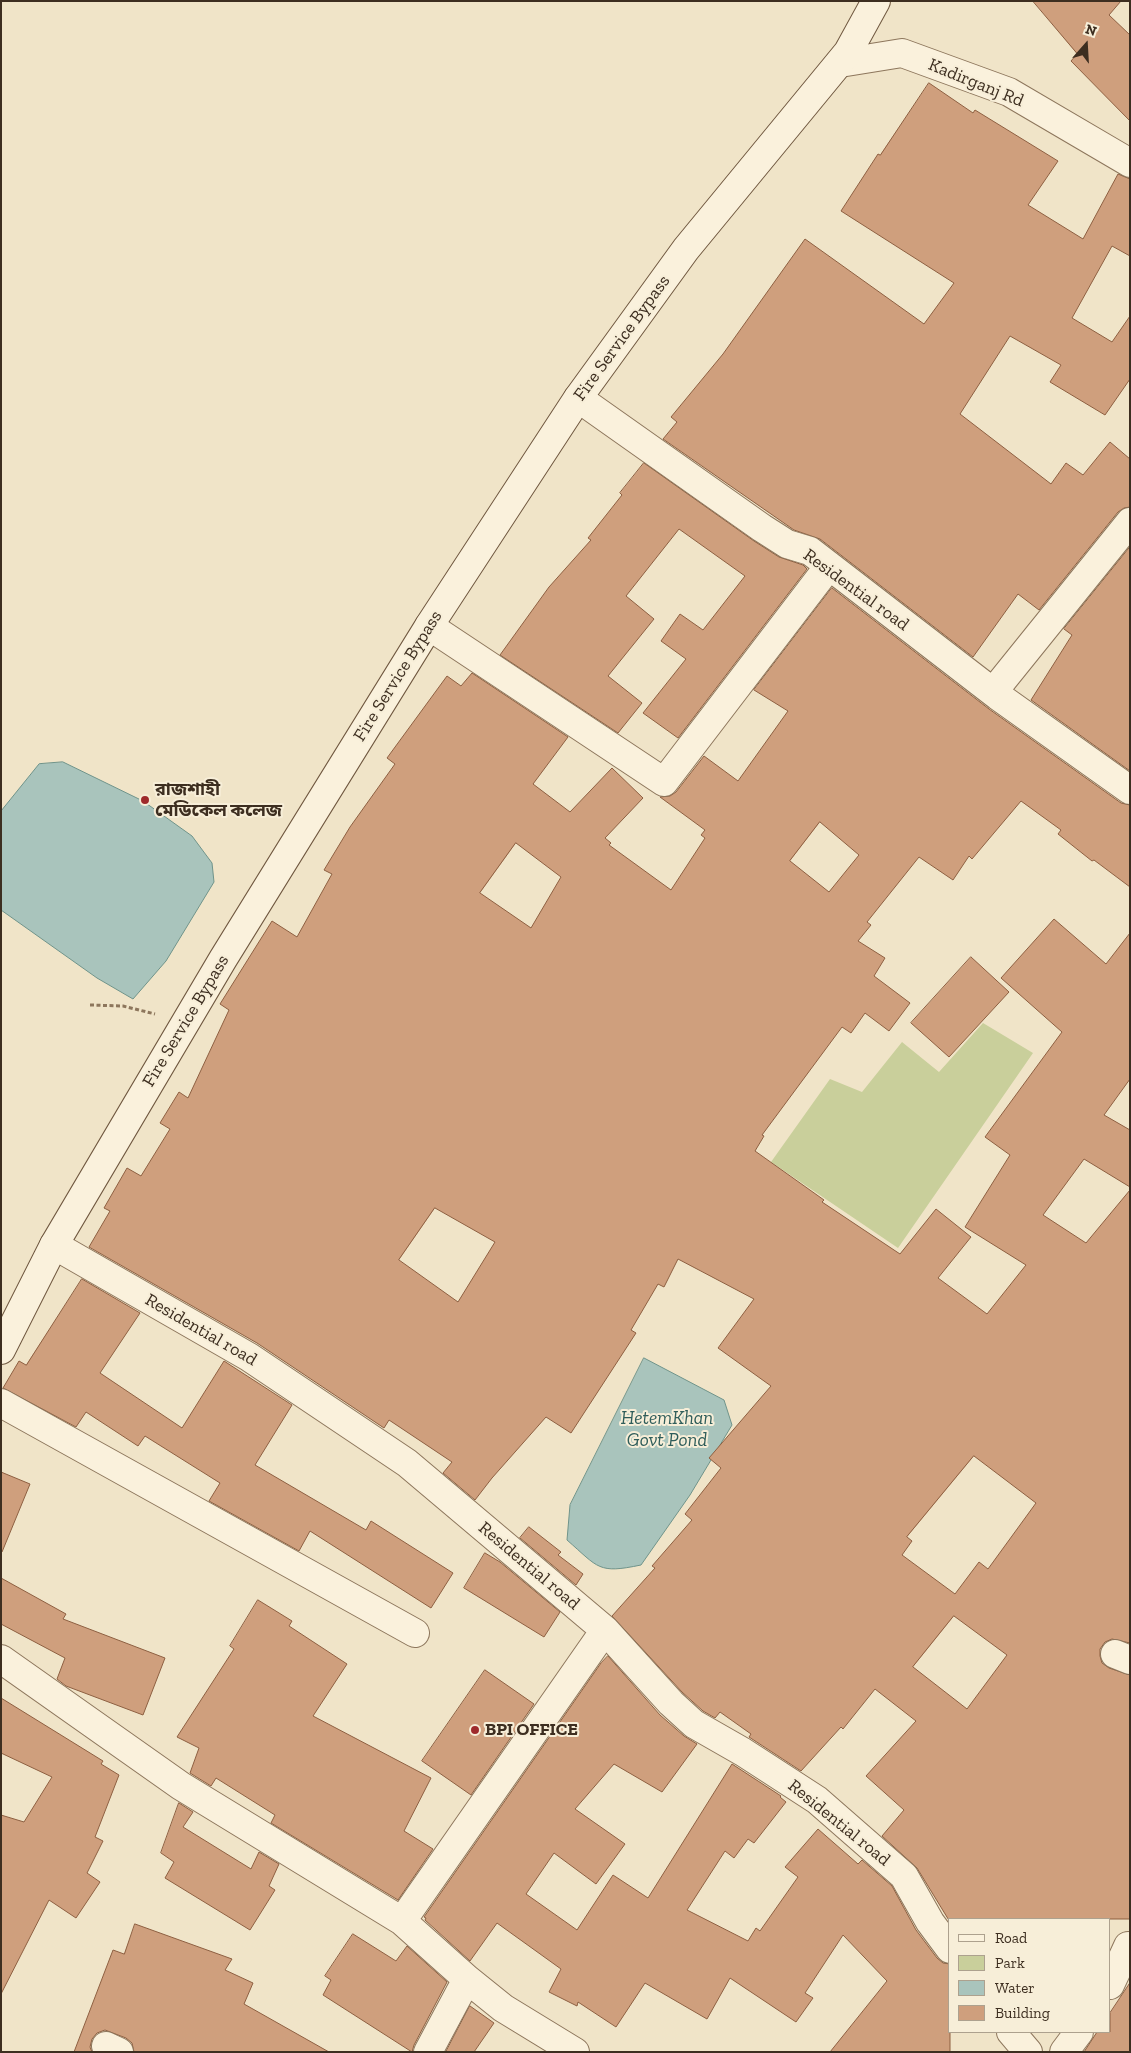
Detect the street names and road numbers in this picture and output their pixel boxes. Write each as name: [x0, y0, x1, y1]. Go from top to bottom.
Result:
street label: Kadirganj Rd: [925, 54, 1027, 112]
street label: Fire Service Bypass: [569, 271, 675, 405]
street label: Residential road: [799, 544, 913, 636]
street label: Fire Service Bypass: [349, 607, 447, 745]
street label: Fire Service Bypass: [138, 951, 234, 1091]
street label: Residential road: [141, 1289, 261, 1371]
street label: Residential road: [474, 1517, 584, 1615]
street label: Residential road: [783, 1775, 895, 1871]

